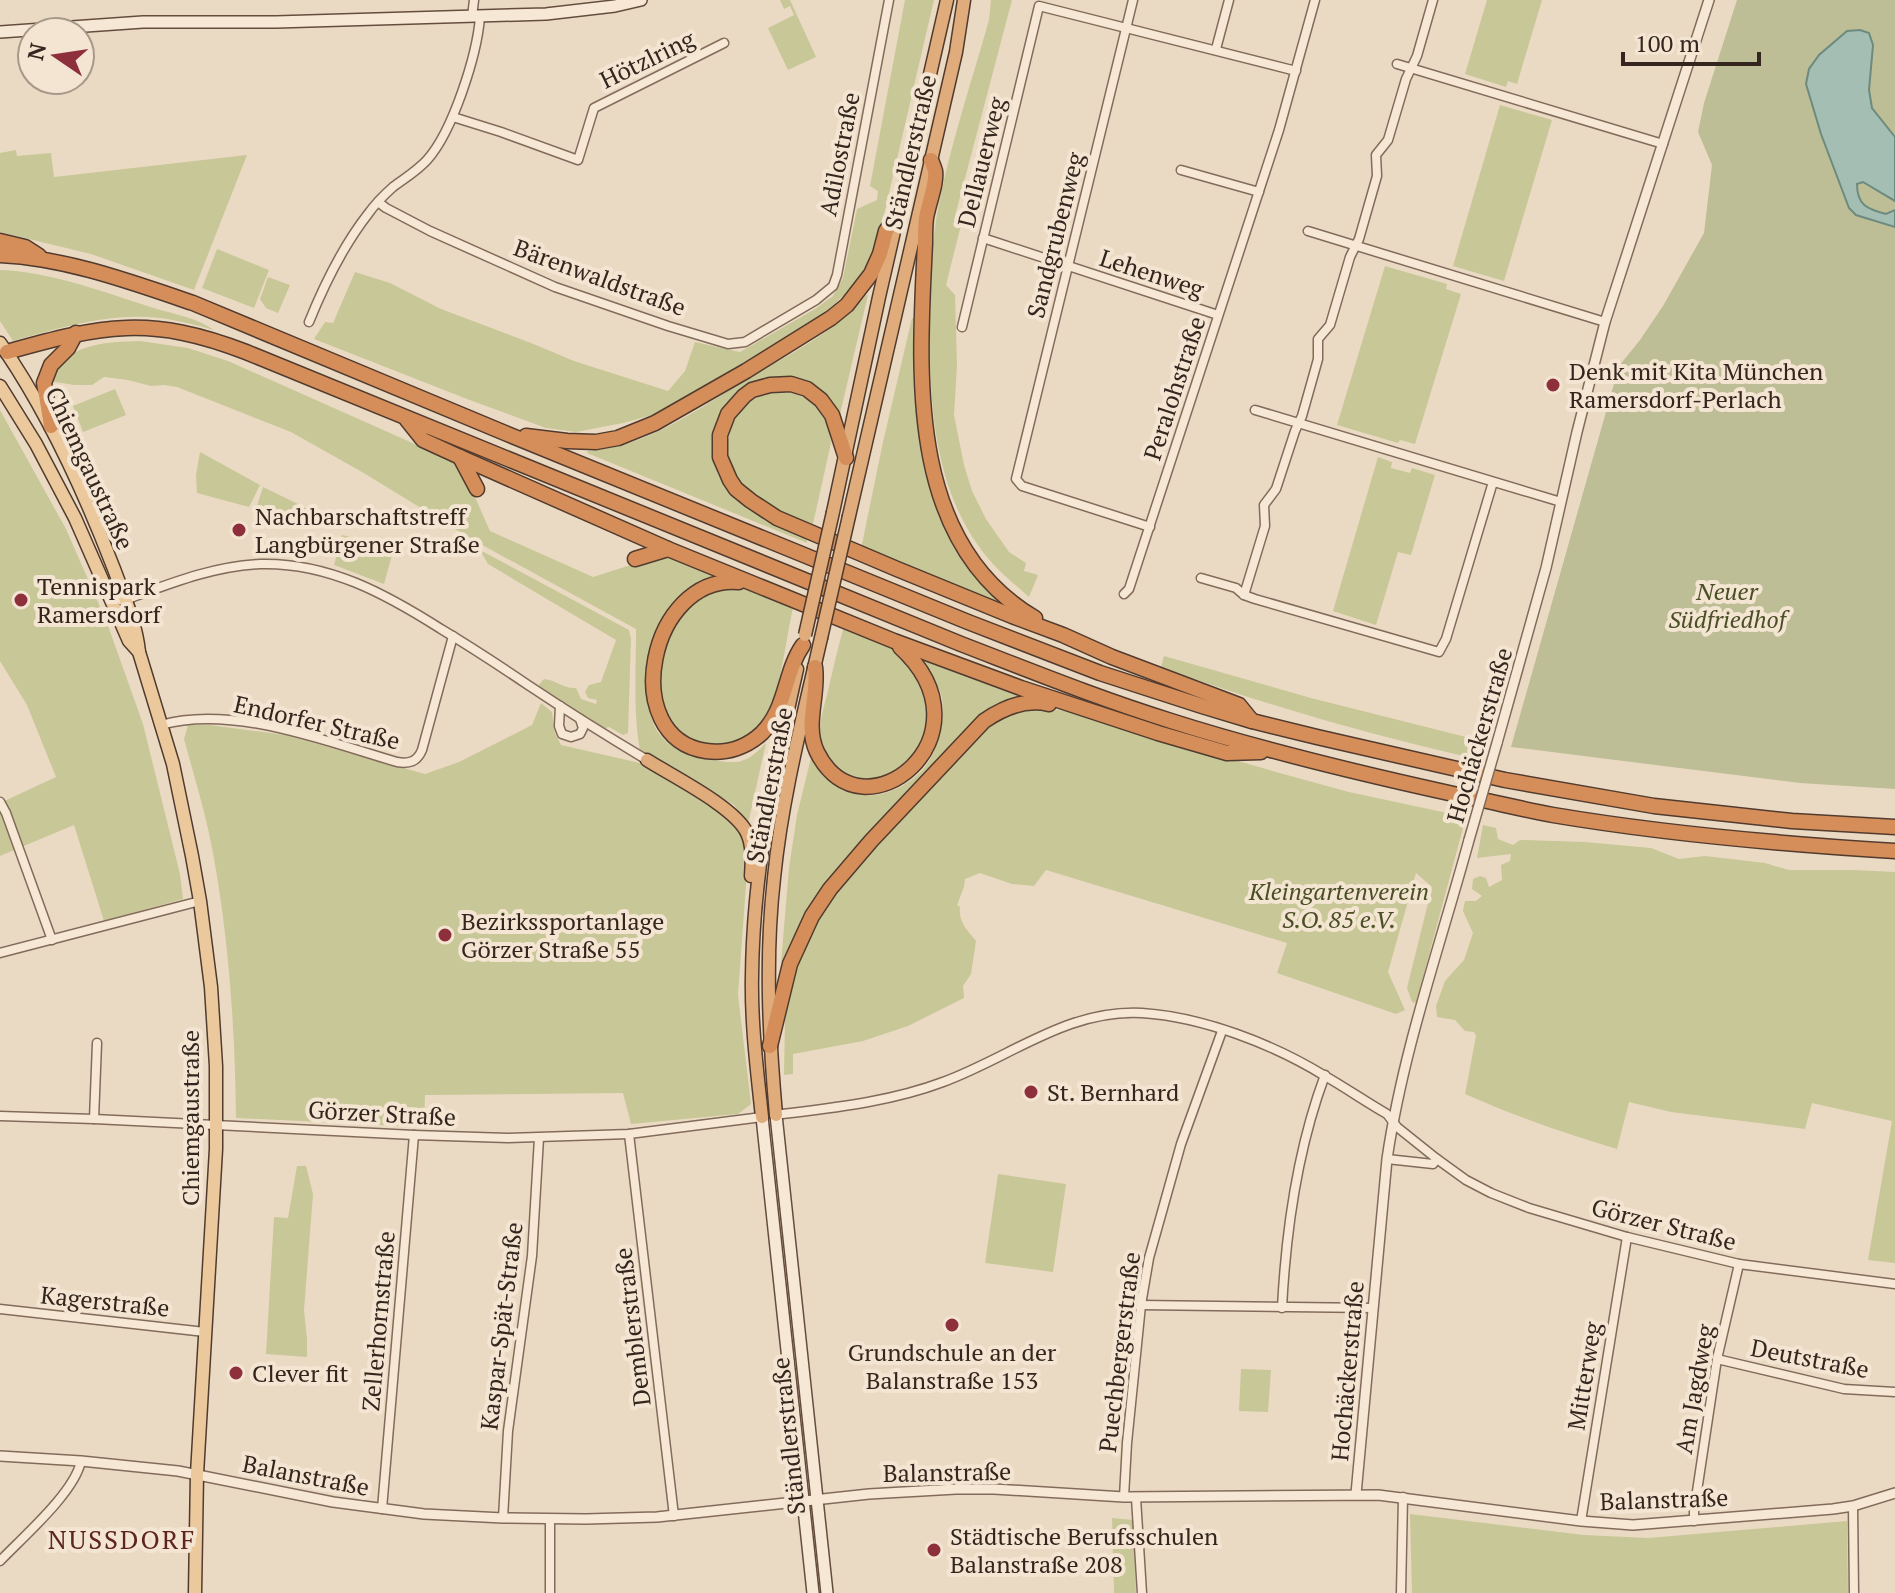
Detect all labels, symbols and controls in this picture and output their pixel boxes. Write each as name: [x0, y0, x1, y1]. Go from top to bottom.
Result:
north arrow: [16, 16, 96, 96]
scale bar: [1623, 16, 1759, 66]
street label: Hötzlring: [594, 22, 700, 96]
text: 100 m: [1635, 27, 1700, 59]
text: N: [20, 40, 52, 63]
street label: Ständlerstraße: [877, 71, 943, 233]
street label: Adilostraße: [811, 89, 867, 219]
street label: Dellauerweg: [949, 93, 1013, 230]
street label: Sandgrubenweg: [1019, 149, 1091, 321]
street label: Bärenwaldstraße: [510, 231, 690, 323]
street label: Lehenweg: [1096, 241, 1208, 305]
street label: Peralohstraße: [1136, 312, 1212, 464]
place label: Denk mit Kita München Ramersdorf-Perlach: [1569, 355, 1823, 415]
marker: Denk mit Kita München Ramersdorf-Perlach: [1544, 376, 1562, 394]
street label: Chiemgaustraße: [38, 381, 142, 555]
place label: Nachbarschaftstreff Langbürgener Straße: [255, 500, 480, 560]
marker: Nachbarschaftstreff Langbürgener Straße: [230, 521, 248, 539]
place label: Tennispark Ramersdorf: [37, 570, 163, 630]
park label: Neuer Südfriedhof: [1668, 575, 1791, 635]
marker: Tennispark Ramersdorf: [12, 591, 30, 609]
street label: Hochäckerstraße: [1439, 644, 1519, 826]
street label: Endorfer Straße: [231, 687, 403, 757]
street label: Ständlerstraße: [738, 704, 800, 866]
park label: Kleingartenverein S.O. 85 e.V.: [1248, 875, 1429, 935]
place label: Bezirkssportanlage Görzer Straße 55: [461, 905, 664, 965]
marker: Bezirkssportanlage Görzer Straße 55: [436, 926, 454, 944]
street label: Chiemgaustraße: [174, 1030, 206, 1206]
place label: St. Bernhard: [1047, 1076, 1179, 1108]
marker: St. Bernhard: [1022, 1083, 1040, 1101]
street label: Görzer Straße: [307, 1093, 457, 1133]
street label: Görzer Straße: [1588, 1191, 1740, 1257]
street label: Kaspar-Spät-Straße: [472, 1220, 530, 1432]
street label: Zellerhornstraße: [354, 1230, 402, 1412]
street label: Demblerstraße: [606, 1246, 658, 1408]
street label: Puechbergerstraße: [1091, 1250, 1147, 1454]
street label: Kagerstraße: [39, 1278, 171, 1324]
street label: Hochäckerstraße: [1323, 1280, 1371, 1462]
marker: Grundschule an der Balanstraße 153: [943, 1316, 961, 1334]
street label: Mitterweg: [1560, 1319, 1608, 1432]
street label: Am Jagdweg: [1667, 1321, 1721, 1456]
street label: Deutstraße: [1748, 1331, 1872, 1385]
place label: Grundschule an der Balanstraße 153: [848, 1336, 1057, 1396]
street label: Ständlerstraße: [764, 1356, 812, 1516]
place label: Clever fit: [252, 1357, 349, 1389]
marker: Clever fit: [227, 1364, 245, 1382]
street label: Balanstraße: [240, 1447, 372, 1503]
street label: Balanstraße: [882, 1455, 1012, 1489]
street label: Balanstraße: [1599, 1481, 1729, 1517]
place label: Städtische Berufsschulen Balanstraße 208: [950, 1520, 1218, 1580]
district label: NUSSDORF: [48, 1522, 196, 1556]
marker: Städtische Berufsschulen Balanstraße 208: [925, 1541, 943, 1559]

